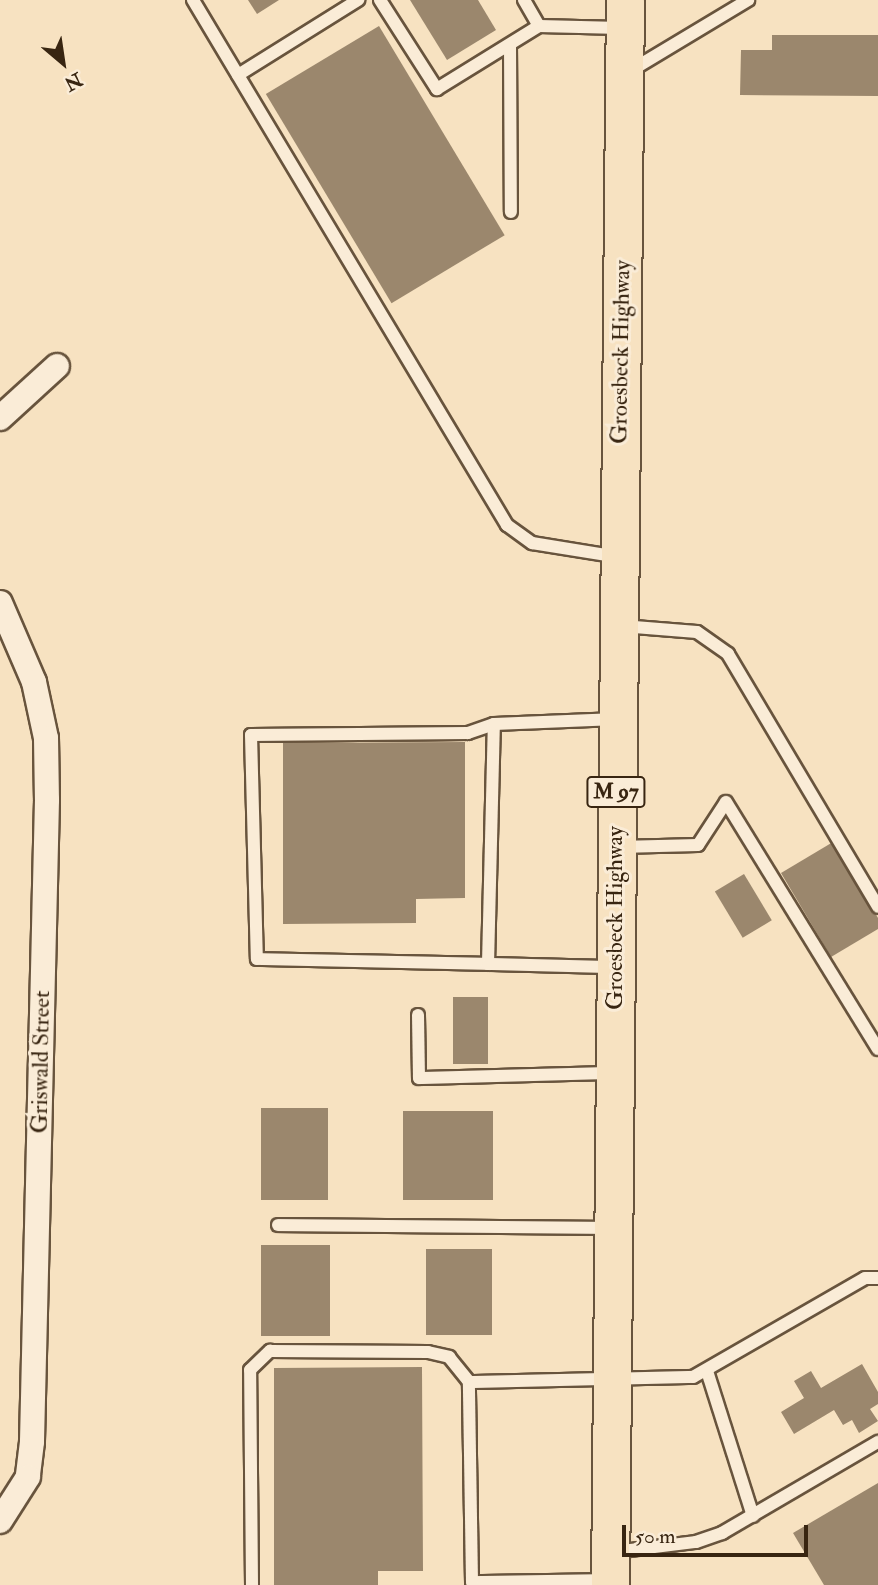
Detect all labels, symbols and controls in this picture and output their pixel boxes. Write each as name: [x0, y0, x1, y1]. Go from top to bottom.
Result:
north arrow: [28, 28, 98, 98]
text: N: [60, 67, 86, 96]
street label: Groesbeck Highway: [606, 260, 636, 444]
road number: M 97: [586, 774, 646, 810]
street label: Groesbeck Highway: [601, 826, 629, 1010]
street label: Griswald Street: [26, 990, 56, 1134]
scale bar: [626, 1512, 812, 1556]
text: 50 m: [635, 1523, 676, 1550]

